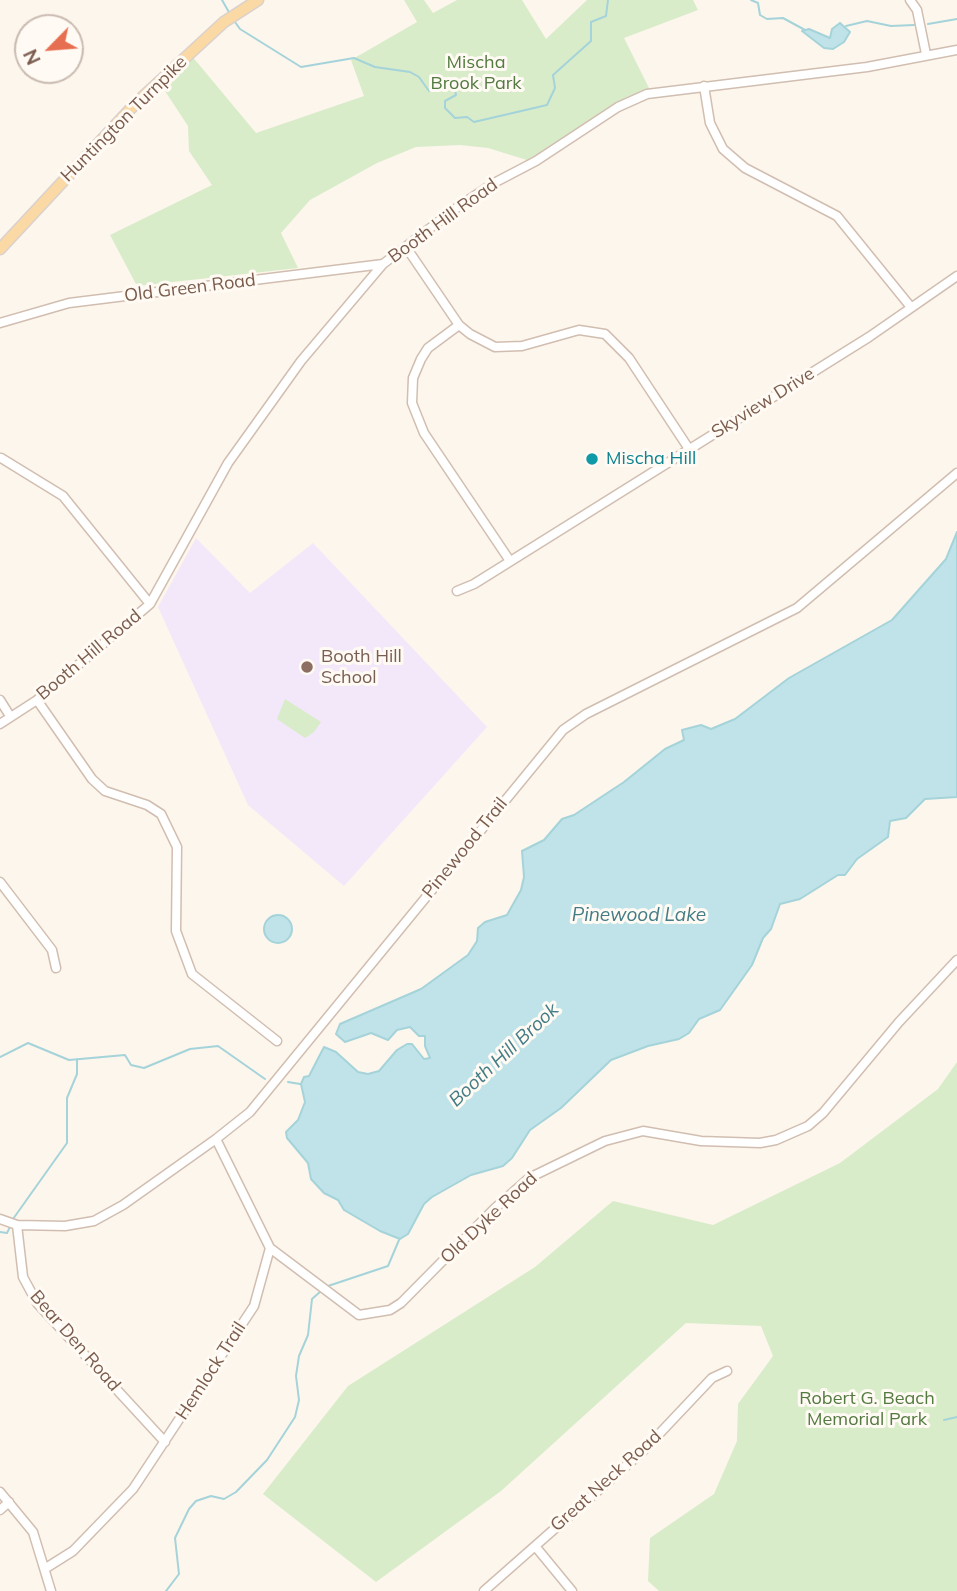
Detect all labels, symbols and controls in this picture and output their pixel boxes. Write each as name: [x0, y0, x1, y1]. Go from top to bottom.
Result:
north arrow: [14, 14, 84, 84]
text: N: [18, 45, 46, 69]
street label: Huntington Turnpike: [56, 51, 192, 187]
park label: Mischa Brook Park: [430, 52, 522, 94]
street label: Booth Hill Road: [384, 174, 502, 268]
street label: Old Green Road: [123, 269, 257, 307]
street label: Skyview Drive: [708, 363, 818, 443]
place label: Mischa Hill: [606, 448, 696, 470]
marker: Mischa Hill: [584, 451, 600, 467]
street label: Booth Hill Road: [32, 605, 146, 705]
place label: Booth Hill School: [321, 646, 402, 688]
marker: Booth Hill School: [299, 659, 315, 675]
street label: Pinewood Trail: [418, 793, 512, 903]
water label: Pinewood Lake: [572, 904, 706, 926]
water label: Booth Hill Brook: [444, 998, 564, 1112]
street label: Old Dyke Road: [436, 1168, 542, 1268]
street label: Bear Den Road: [25, 1286, 125, 1396]
street label: Hemlock Trail: [171, 1318, 251, 1424]
park label: Robert G. Beach Memorial Park: [799, 1388, 935, 1430]
street label: Great Neck Road: [546, 1426, 666, 1536]

